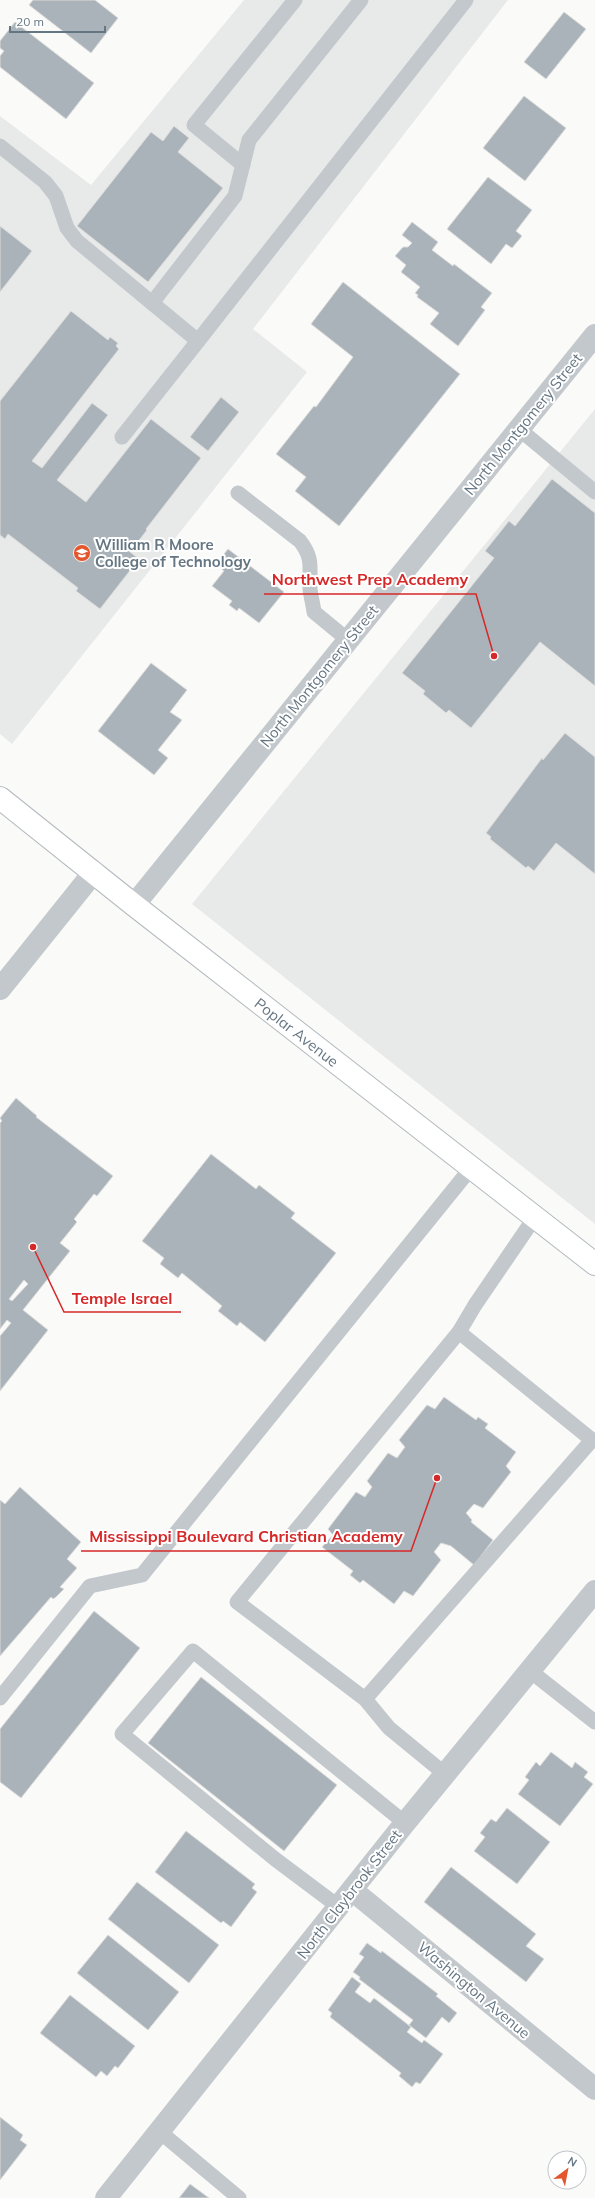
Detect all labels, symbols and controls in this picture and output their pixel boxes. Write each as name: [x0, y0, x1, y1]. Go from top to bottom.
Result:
scale bar: [10, 8, 105, 34]
text: 20 m: [16, 14, 44, 29]
street label: North Montgomery Street: [460, 349, 586, 499]
place label: William R Moore College of Technology: [95, 535, 252, 571]
school or university icon: William R Moore College of Technology: [72, 543, 92, 563]
callout: Northwest Prep Academy: [264, 566, 476, 594]
text: Northwest Prep Academy: [272, 569, 468, 589]
street label: North Montgomery Street: [256, 601, 382, 751]
street label: Poplar Avenue: [251, 993, 343, 1071]
callout: Temple Israel: [64, 1284, 181, 1312]
text: Temple Israel: [72, 1288, 172, 1308]
callout: Mississippi Boulevard Christian Academy: [81, 1523, 411, 1551]
text: Mississippi Boulevard Christian Academy: [89, 1526, 403, 1546]
street label: North Claybrook Street: [293, 1826, 405, 1962]
street label: Washington Avenue: [414, 1937, 534, 2043]
north arrow: [547, 2150, 587, 2190]
text: N: [565, 2153, 580, 2170]

